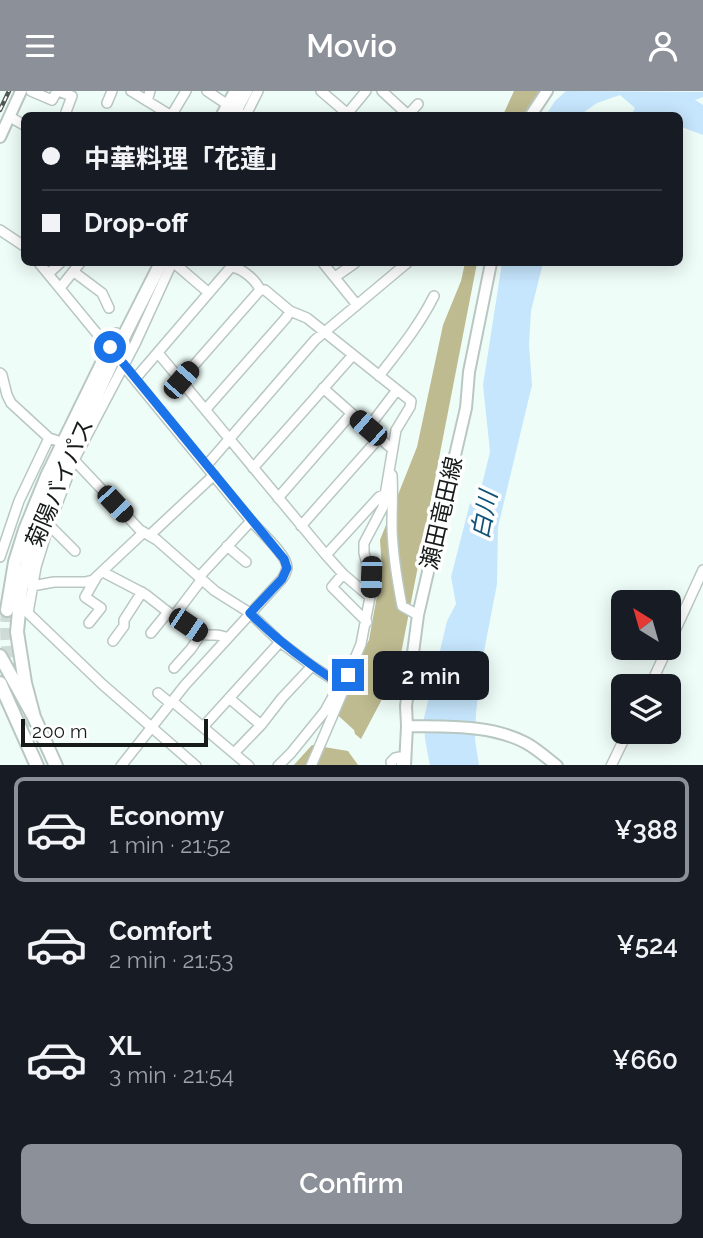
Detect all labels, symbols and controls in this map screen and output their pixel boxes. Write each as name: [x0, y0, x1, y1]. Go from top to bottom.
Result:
icon: menu: [21, 27, 59, 65]
text: Movio: [306, 27, 397, 64]
icon: person: [644, 27, 682, 65]
text: 中華料理「花蓮」: [84, 144, 292, 174]
text: Drop-off: [84, 208, 188, 238]
route start: [94, 331, 126, 363]
car: [160, 357, 203, 403]
car: [346, 406, 391, 450]
street label: 菊陽バイパス: [20, 414, 98, 552]
street label: 瀬田竜田線: [415, 454, 467, 572]
car: [93, 481, 138, 527]
water label: 白川: [465, 486, 503, 541]
car: [360, 556, 383, 598]
north arrow: [611, 590, 681, 660]
map controls: [611, 590, 681, 744]
car: [165, 605, 212, 645]
callout: 2 min: [372, 651, 488, 699]
route end: [332, 659, 364, 691]
text: 2 min: [402, 662, 460, 689]
button: layers: [611, 674, 681, 744]
scale bar: [21, 717, 208, 748]
text: 200 m: [32, 720, 87, 742]
icon: car: [25, 798, 88, 861]
text: Economy: [109, 801, 224, 831]
text: ¥388: [614, 815, 678, 845]
text: 1 min · 21:52: [109, 831, 231, 858]
icon: car: [25, 913, 88, 976]
text: Comfort: [109, 916, 212, 946]
text: ¥524: [617, 930, 678, 960]
text: 2 min · 21:53: [109, 946, 233, 973]
icon: car: [25, 1028, 88, 1091]
text: XL: [109, 1031, 141, 1061]
text: ¥660: [612, 1045, 678, 1075]
text: 3 min · 21:54: [109, 1061, 234, 1088]
button: Confirm: [21, 1144, 682, 1224]

